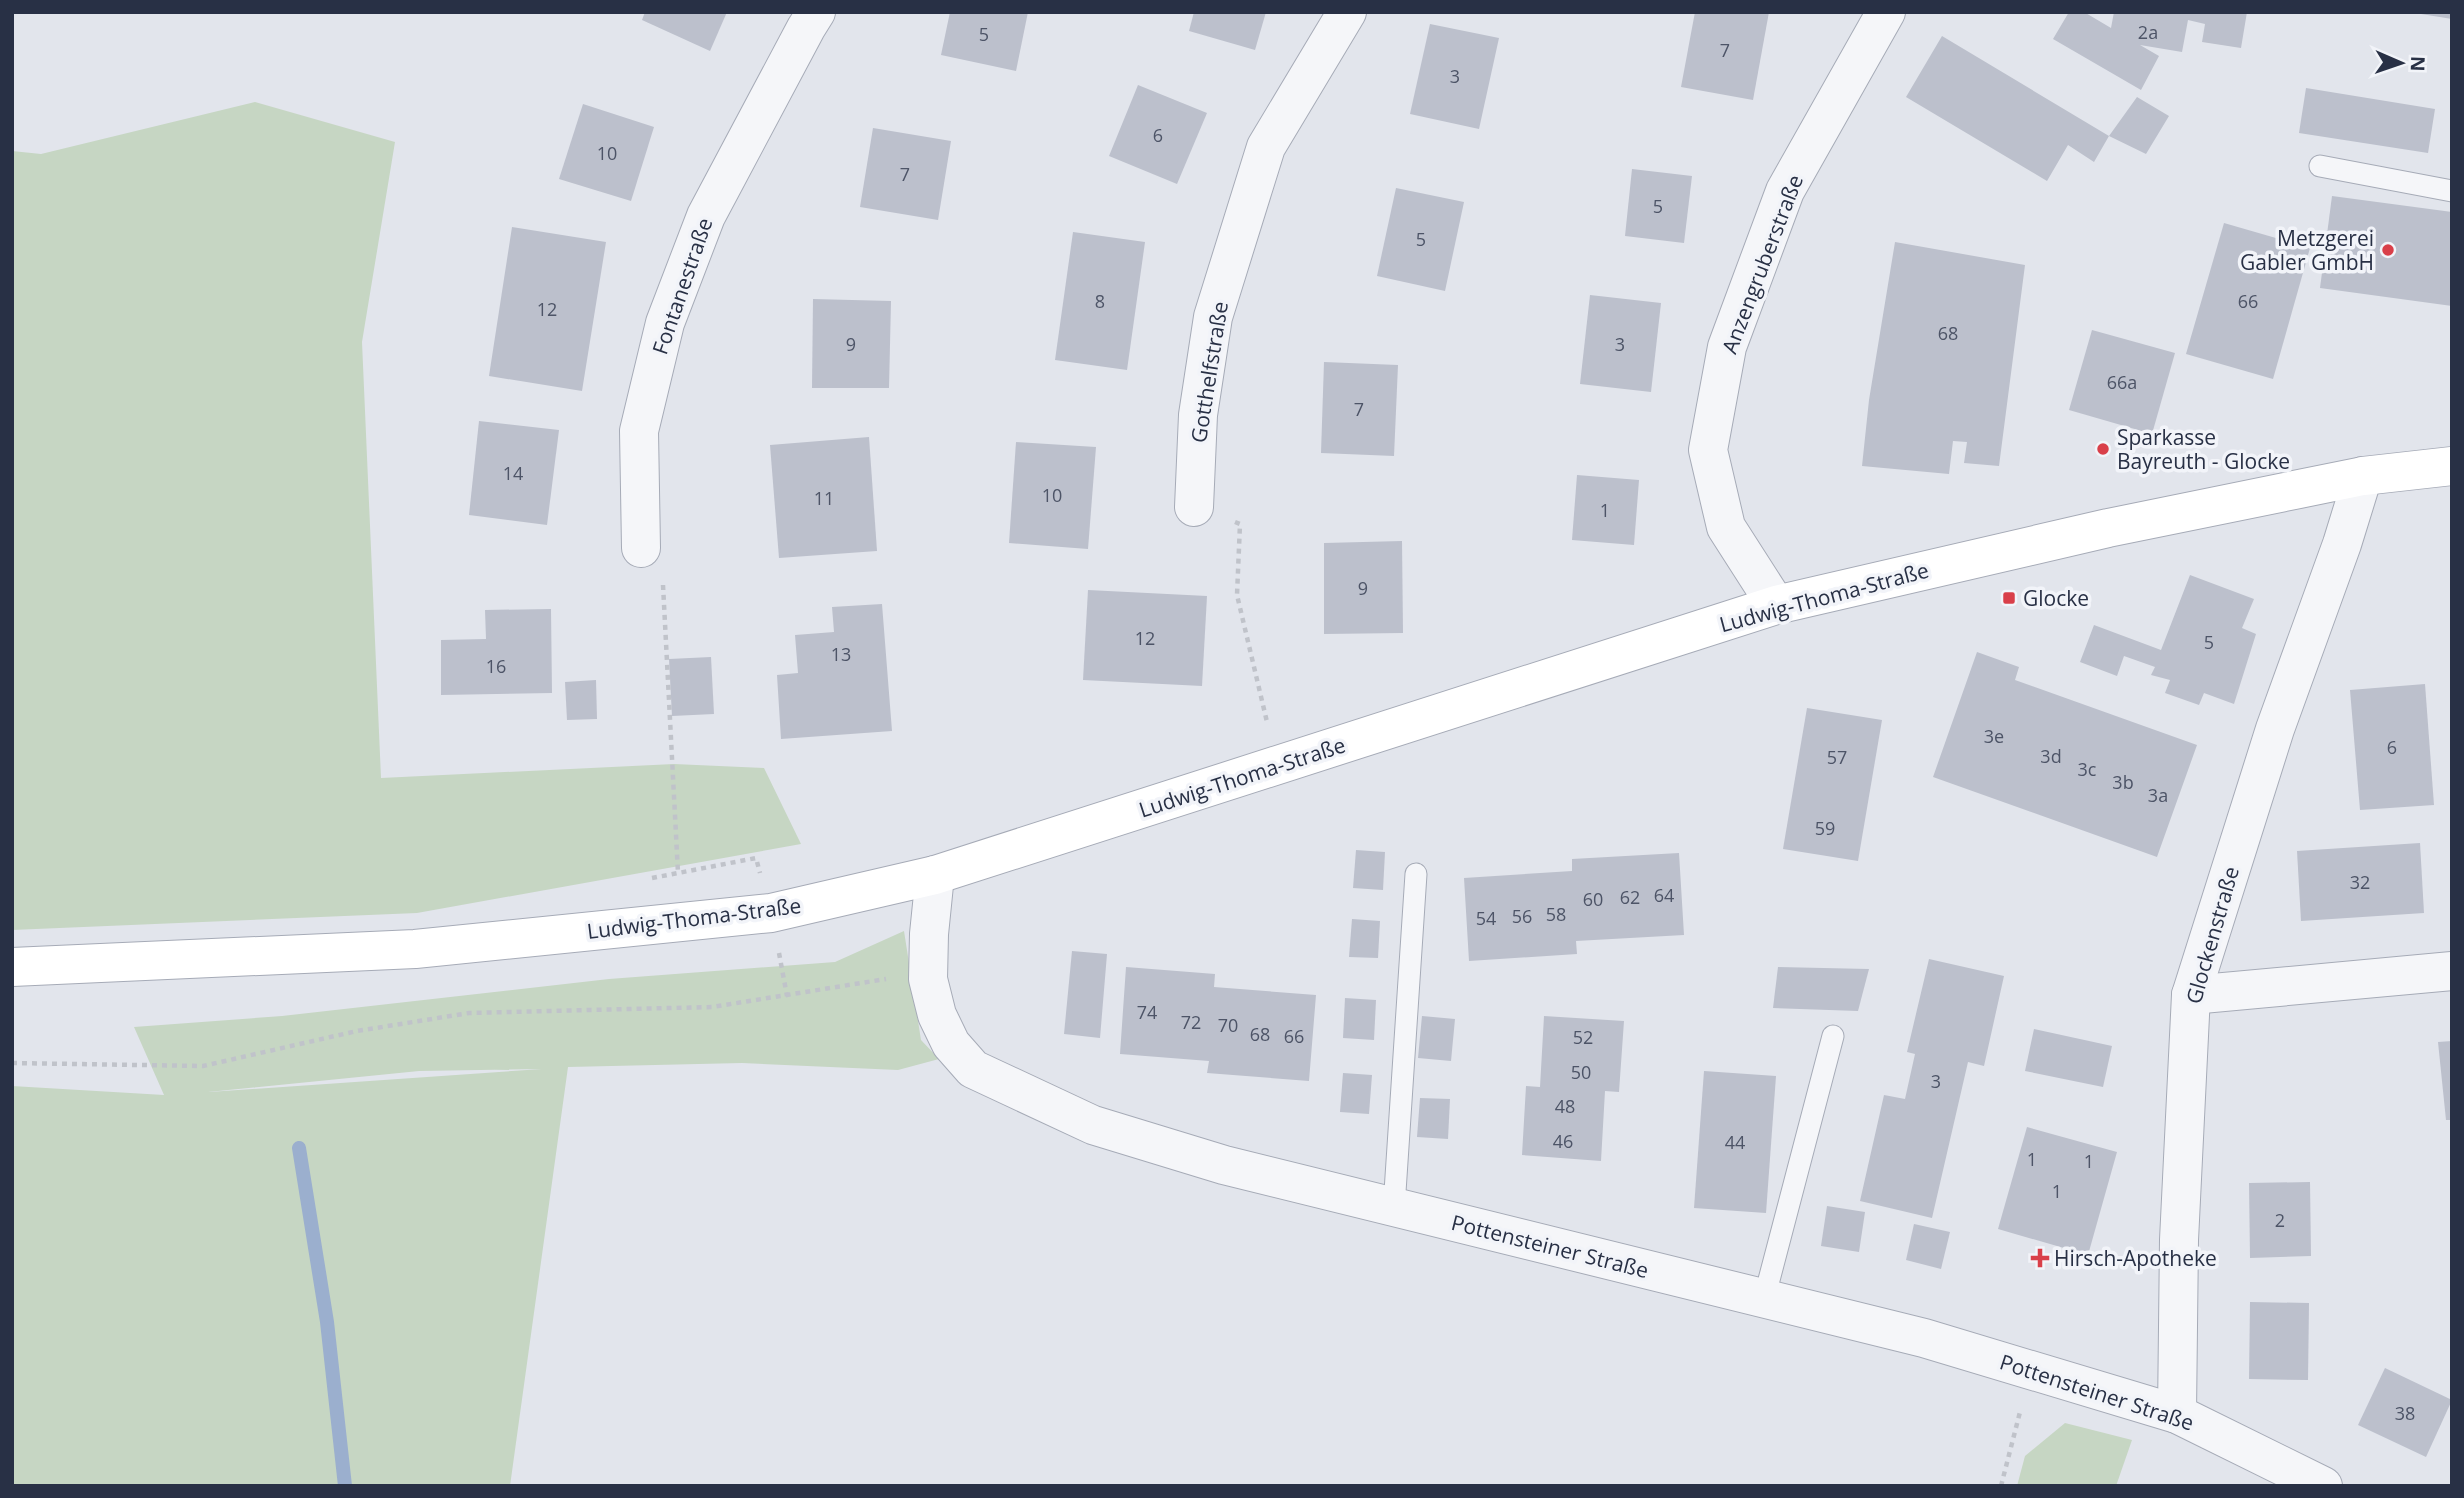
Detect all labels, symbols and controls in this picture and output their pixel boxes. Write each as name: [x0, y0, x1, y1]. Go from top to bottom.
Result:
house number: 2a: [2138, 20, 2158, 44]
house number: 5: [979, 22, 989, 46]
north arrow: [2366, 28, 2436, 98]
house number: 7: [1720, 38, 1730, 62]
text: N: [2405, 55, 2431, 72]
house number: 3: [1450, 64, 1460, 88]
house number: 6: [1153, 123, 1163, 147]
house number: 10: [597, 141, 617, 165]
house number: 7: [900, 162, 910, 186]
street label: Anzengruberstraße: [1715, 171, 1809, 357]
house number: 5: [1653, 194, 1663, 218]
street label: Fontanestraße: [646, 214, 718, 358]
place label: Metzgerei Gabler GmbH: [2240, 224, 2374, 276]
house number: 5: [1416, 227, 1426, 251]
marker: Metzgerei Gabler GmbH: [2380, 242, 2396, 258]
house number: 8: [1095, 289, 1105, 313]
house number: 66: [2238, 289, 2258, 313]
house number: 12: [537, 297, 557, 321]
street label: Gotthelfstraße: [1184, 299, 1234, 445]
house number: 68: [1938, 321, 1958, 345]
house number: 9: [846, 332, 856, 356]
house number: 3: [1615, 332, 1625, 356]
house number: 66a: [2107, 370, 2137, 394]
house number: 7: [1354, 397, 1364, 421]
place label: Sparkasse Bayreuth - Glocke: [2117, 423, 2290, 475]
marker: Sparkasse Bayreuth - Glocke: [2095, 441, 2111, 457]
house number: 14: [503, 461, 523, 485]
house number: 10: [1042, 483, 1062, 507]
house number: 11: [814, 486, 834, 510]
house number: 1: [1600, 498, 1610, 522]
street label: Ludwig-Thoma-Straße: [1716, 556, 1932, 638]
house number: 9: [1358, 576, 1368, 600]
place label: Glocke: [2023, 584, 2089, 612]
marker: Glocke: [2001, 590, 2017, 606]
house number: 12: [1135, 626, 1155, 650]
house number: 5: [2204, 630, 2214, 654]
house number: 13: [831, 642, 851, 666]
house number: 16: [486, 654, 506, 678]
house number: 3e: [1984, 724, 2004, 748]
street label: Ludwig-Thoma-Straße: [1135, 730, 1349, 824]
house number: 6: [2387, 735, 2397, 759]
house number: 3d: [2040, 744, 2062, 768]
house number: 57: [1827, 745, 1847, 769]
house number: 3c: [2078, 757, 2097, 781]
house number: 3b: [2112, 770, 2134, 794]
house number: 3a: [2148, 783, 2168, 807]
house number: 59: [1815, 816, 1835, 840]
street label: Glockenstraße: [2179, 863, 2245, 1007]
house number: 32: [2350, 870, 2370, 894]
house number: 64: [1654, 883, 1674, 907]
house number: 62: [1620, 885, 1640, 909]
house number: 60: [1583, 887, 1603, 911]
street label: Ludwig-Thoma-Straße: [585, 891, 803, 945]
house number: 58: [1546, 902, 1566, 926]
house number: 56: [1512, 904, 1532, 928]
house number: 54: [1476, 906, 1496, 930]
house number: 74: [1137, 1000, 1157, 1024]
house number: 72: [1181, 1010, 1201, 1034]
house number: 70: [1218, 1013, 1238, 1037]
house number: 68: [1250, 1022, 1270, 1046]
house number: 66: [1284, 1024, 1304, 1048]
house number: 52: [1573, 1025, 1593, 1049]
house number: 50: [1571, 1060, 1591, 1084]
house number: 3: [1931, 1069, 1941, 1093]
house number: 48: [1555, 1094, 1575, 1118]
house number: 46: [1553, 1129, 1573, 1153]
house number: 44: [1725, 1130, 1745, 1154]
house number: 1: [2027, 1147, 2037, 1171]
house number: 1: [2084, 1149, 2094, 1173]
house number: 1: [2052, 1179, 2062, 1203]
street label: Pottensteiner Straße: [1448, 1208, 1652, 1284]
house number: 2: [2275, 1208, 2285, 1232]
place label: Hirsch-Apotheke: [2054, 1244, 2217, 1272]
marker: Hirsch-Apotheke: [2032, 1250, 2048, 1266]
street label: Pottensteiner Straße: [1996, 1347, 2198, 1437]
house number: 38: [2395, 1401, 2415, 1425]

